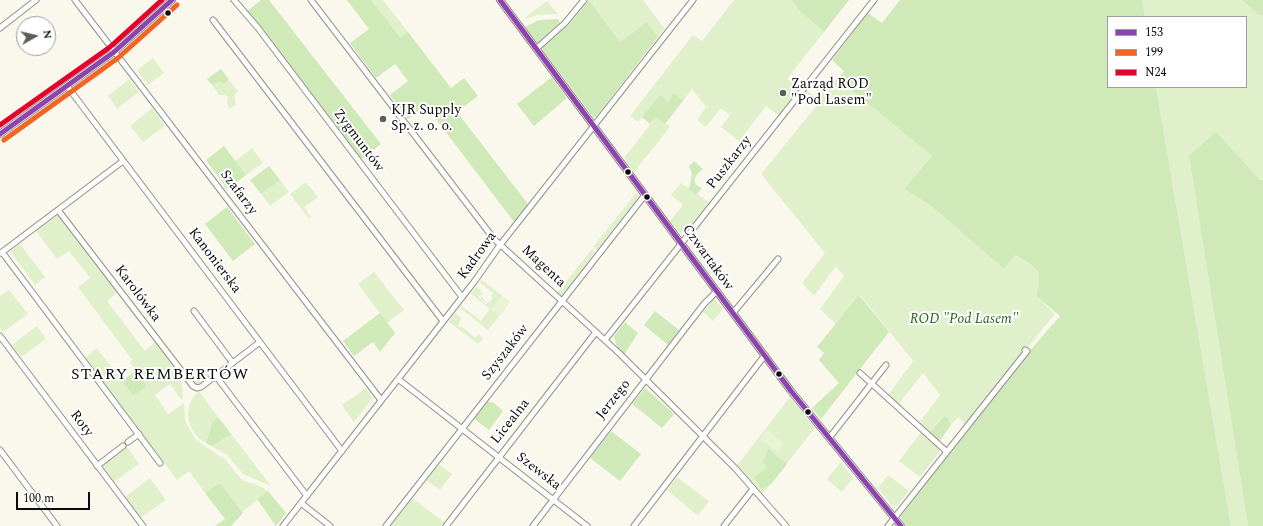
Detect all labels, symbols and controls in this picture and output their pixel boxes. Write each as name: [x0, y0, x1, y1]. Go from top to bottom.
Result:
unlabelled marker: [163, 8, 173, 18]
north arrow: [16, 16, 56, 56]
legend: [1107, 16, 1247, 88]
text: 153: [1145, 23, 1163, 42]
text: N: [38, 29, 56, 40]
text: 199: [1145, 43, 1163, 62]
text: N24: [1145, 63, 1167, 82]
place label: Zarząd ROD "Pod Lasem": [791, 77, 872, 110]
marker: Zarząd ROD "Pod Lasem": [778, 88, 788, 98]
place label: KJR Supply Sp. z. o. o.: [391, 103, 461, 136]
street label: Zygmuntów: [329, 106, 387, 176]
marker: KJR Supply Sp. z. o. o.: [378, 114, 388, 124]
street label: Puszkarzy: [704, 133, 756, 193]
street label: Szafarzy: [216, 167, 260, 219]
unlabelled marker: [623, 167, 633, 177]
unlabelled marker: [642, 192, 652, 202]
street label: Czwartaków: [678, 222, 736, 294]
street label: Kanonierska: [184, 225, 244, 297]
street label: Kadrowa: [455, 229, 501, 283]
street label: Magenta: [517, 242, 569, 292]
street label: Karolówka: [110, 262, 164, 326]
park label: ROD "Pod Lasem": [910, 312, 1018, 328]
street label: Szyszaków: [479, 322, 533, 384]
district label: STARY REMBERTÓW: [71, 366, 249, 386]
unlabelled marker: [774, 369, 784, 379]
street label: Jerzego: [593, 377, 635, 423]
street label: Licealna: [488, 396, 534, 448]
unlabelled marker: [803, 407, 813, 417]
street label: Roty: [66, 408, 96, 440]
street label: Szewska: [512, 449, 564, 495]
scale bar: [18, 484, 92, 510]
text: 100 m: [23, 489, 54, 508]

